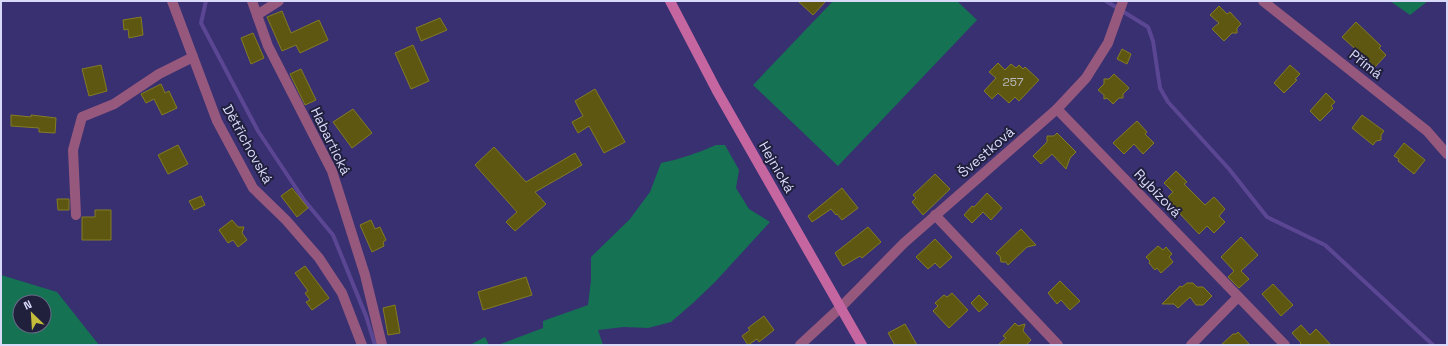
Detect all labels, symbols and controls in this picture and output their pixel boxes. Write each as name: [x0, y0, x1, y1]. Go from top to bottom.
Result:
street label: Přímá: [1346, 45, 1386, 83]
house number: 257: [1002, 74, 1024, 90]
street label: Dětřichovská: [219, 101, 277, 187]
street label: Habartická: [307, 104, 355, 178]
street label: Švestková: [954, 123, 1018, 181]
street label: Hejnická: [755, 138, 799, 196]
street label: Rybízová: [1130, 165, 1186, 221]
north arrow: [12, 294, 52, 334]
text: N: [21, 297, 34, 313]

